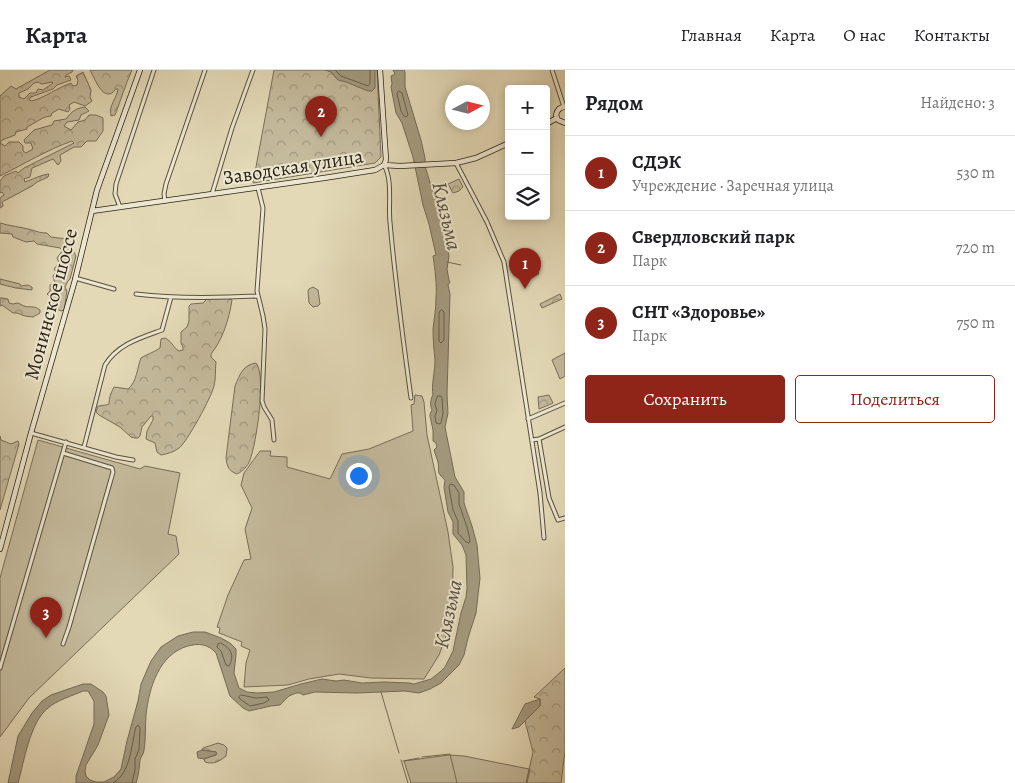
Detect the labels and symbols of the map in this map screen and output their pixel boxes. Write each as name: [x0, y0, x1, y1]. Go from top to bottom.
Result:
north arrow: [445, 85, 490, 130]
pin: 2: [305, 96, 337, 137]
street label: Заводская улица: [221, 142, 366, 191]
water label: Клязьма: [426, 179, 469, 253]
street label: Монинское шоссе: [18, 225, 84, 383]
pin: 1: [509, 248, 541, 289]
your location: [346, 463, 372, 489]
water label: Клязьма: [427, 577, 469, 651]
pin: 3: [30, 597, 62, 638]

